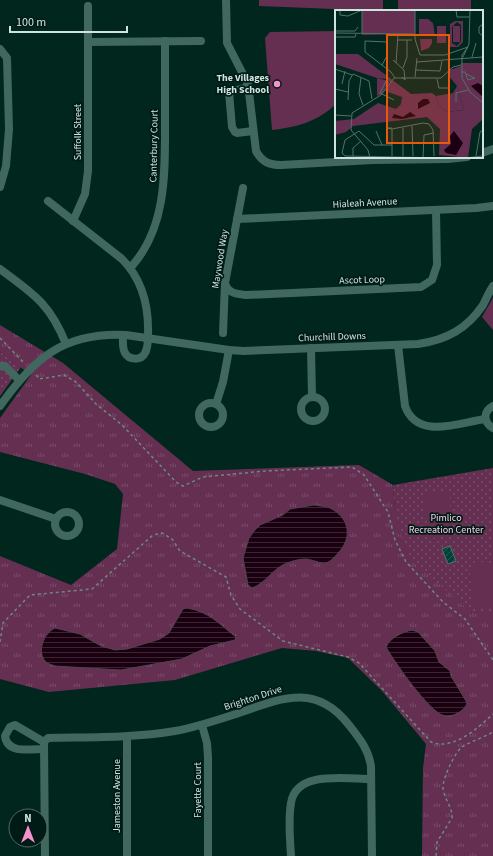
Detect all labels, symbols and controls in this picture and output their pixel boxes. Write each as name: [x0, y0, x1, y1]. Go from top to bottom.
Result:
scale bar: [10, 8, 127, 34]
inset map: [335, 10, 483, 158]
text: 100 m: [16, 14, 46, 31]
place label: The Villages High School: [216, 71, 270, 97]
marker: The Villages High School: [272, 79, 282, 89]
street label: Suffolk Street: [71, 103, 85, 160]
street label: Canterbury Court: [146, 109, 162, 182]
street label: Hialeah Avenue: [332, 194, 398, 212]
street label: Maywood Way: [208, 228, 232, 290]
street label: Ascot Loop: [339, 272, 386, 288]
street label: Churchill Downs: [298, 329, 366, 345]
park label: Pimlico Recreation Center: [409, 511, 484, 537]
street label: Brighton Drive: [222, 682, 284, 714]
street label: Jameston Avenue: [110, 759, 124, 833]
street label: Fayette Court: [191, 761, 205, 818]
north arrow: [8, 808, 48, 848]
text: N: [24, 811, 32, 826]

